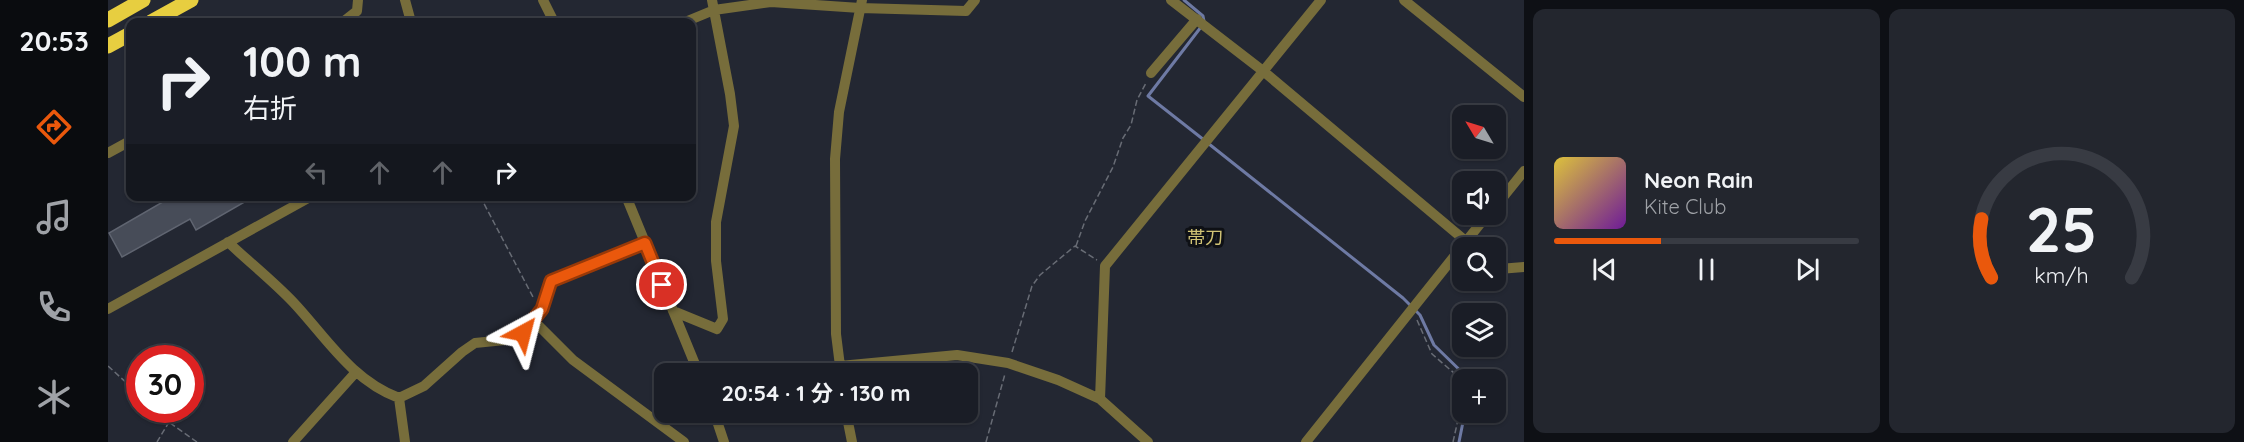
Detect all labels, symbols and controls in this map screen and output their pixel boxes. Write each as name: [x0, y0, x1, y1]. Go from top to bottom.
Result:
text: 20:53: [19, 24, 89, 58]
text: 100 m: [243, 35, 361, 88]
icon: right: [144, 42, 222, 120]
text: 右折: [243, 91, 297, 125]
north arrow: [1452, 105, 1506, 159]
map controls: [1452, 105, 1506, 423]
icon: directions: [33, 106, 75, 148]
icon: left: [300, 156, 333, 189]
icon: ahead: [363, 156, 396, 189]
icon: ahead: [426, 156, 459, 189]
icon: right: [489, 156, 522, 189]
text: Neon Rain: [1644, 166, 1753, 194]
button: sound: [1452, 171, 1506, 225]
text: 25: [2026, 190, 2097, 268]
text: Kite Club: [1644, 194, 1726, 219]
icon: music: [33, 196, 75, 238]
district label: 帯刀: [1187, 226, 1223, 249]
button: search: [1452, 237, 1506, 291]
icon: previous: [1588, 253, 1621, 286]
icon: pause: [1690, 253, 1723, 286]
icon: next: [1791, 253, 1824, 286]
pin: [636, 259, 687, 310]
text: km/h: [2035, 262, 2089, 288]
icon: arrive: [645, 268, 678, 301]
icon: phone: [33, 286, 75, 328]
position arrow: [491, 301, 555, 365]
button: layers: [1452, 303, 1506, 357]
speed limit sign: 30: [126, 345, 204, 423]
button: +: [1452, 369, 1506, 423]
icon: climate: [33, 376, 75, 418]
text: 20:54 · 1 分 · 130 m: [721, 379, 911, 407]

